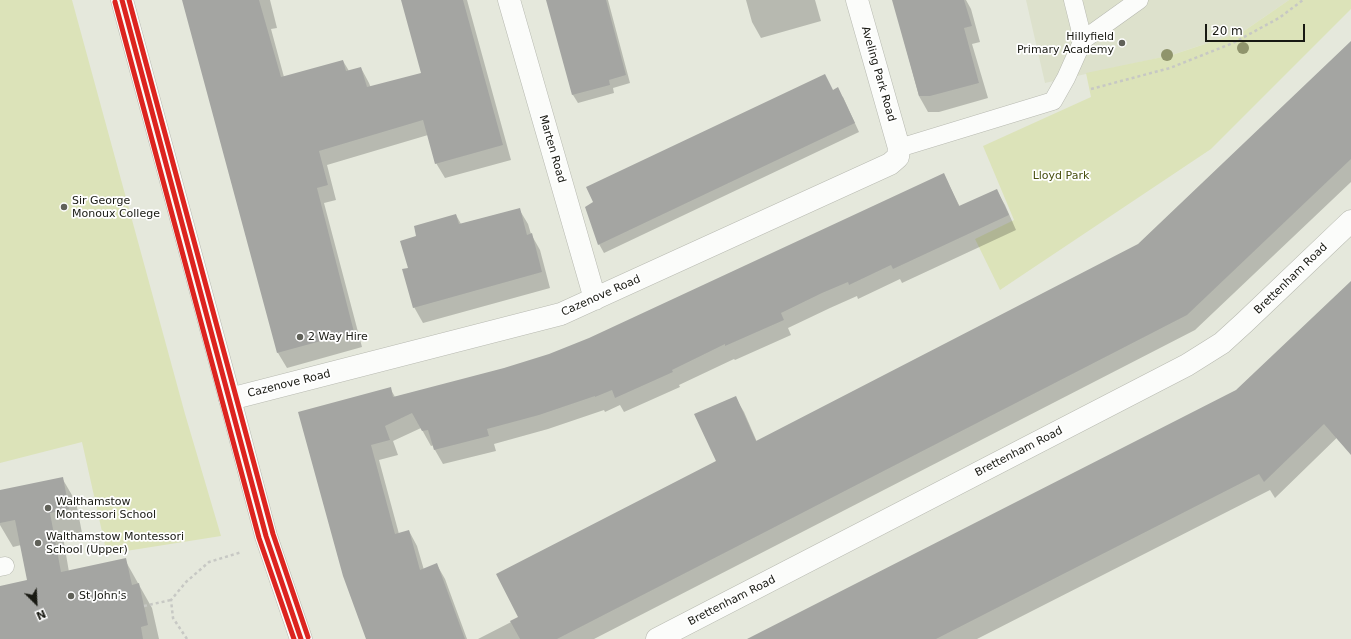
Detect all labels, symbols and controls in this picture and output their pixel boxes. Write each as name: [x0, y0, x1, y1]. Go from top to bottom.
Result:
scale bar: [1207, 16, 1307, 42]
text: 20 m: [1212, 24, 1243, 38]
street label: Aveling Park Road: [858, 25, 898, 123]
place label: Hillyfield Primary Academy: [1017, 30, 1114, 56]
marker: Hillyfield Primary Academy: [1117, 38, 1127, 48]
street label: Marten Road: [536, 114, 568, 184]
park label: Lloyd Park: [1033, 169, 1089, 183]
place label: Sir George Monoux College: [72, 194, 160, 220]
marker: Sir George Monoux College: [59, 202, 69, 212]
street label: Brettenham Road: [1252, 241, 1330, 317]
street label: Cazenove Road: [559, 273, 643, 319]
place label: 2 Way Hire: [308, 330, 368, 344]
marker: 2 Way Hire: [295, 332, 305, 342]
street label: Cazenove Road: [246, 367, 332, 401]
street label: Brettenham Road: [973, 424, 1065, 480]
place label: Walthamstow Montessori School: [56, 495, 156, 521]
marker: Walthamstow Montessori School: [43, 503, 53, 513]
place label: Walthamstow Montessori School (Upper): [46, 530, 184, 556]
marker: Walthamstow Montessori School (Upper): [33, 538, 43, 548]
street label: Brettenham Road: [686, 573, 778, 629]
north arrow: [16, 583, 56, 623]
place label: St John's: [79, 589, 126, 603]
marker: St John's: [66, 591, 76, 601]
text: N: [34, 607, 48, 622]

